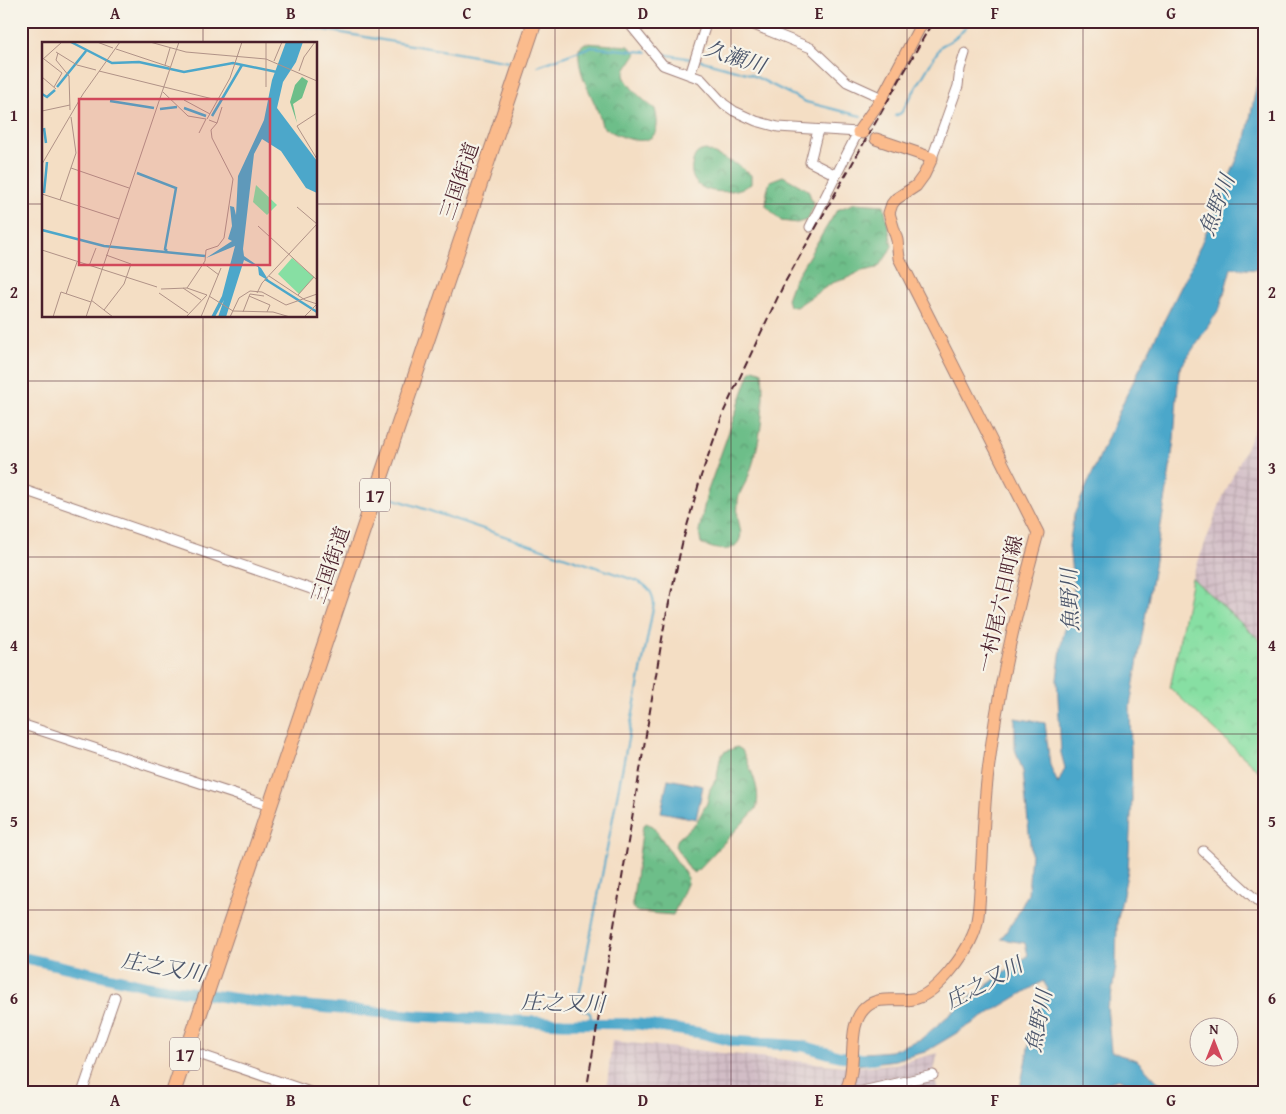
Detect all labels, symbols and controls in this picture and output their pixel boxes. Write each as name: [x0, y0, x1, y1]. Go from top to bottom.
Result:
text: A: [110, 1, 121, 25]
text: B: [286, 1, 296, 25]
text: C: [462, 1, 472, 25]
text: D: [638, 1, 648, 25]
text: E: [815, 1, 824, 25]
text: F: [991, 1, 999, 25]
text: G: [1166, 1, 1176, 25]
water label: 久瀬川: [700, 32, 772, 82]
inset map: [42, 42, 318, 318]
text: 1: [10, 103, 18, 127]
text: 1: [1268, 103, 1276, 127]
street label: 三国街道: [432, 138, 485, 223]
water label: 魚野川: [1191, 168, 1243, 240]
text: 2: [10, 280, 18, 304]
text: 2: [1268, 280, 1276, 304]
text: 3: [10, 456, 18, 480]
text: 3: [1268, 456, 1276, 480]
road number: 17: [360, 478, 390, 512]
street label: 三国街道: [303, 522, 356, 607]
street label: 一村尾六日町線: [970, 532, 1029, 675]
water label: 魚野川: [1053, 566, 1086, 632]
text: 4: [10, 633, 18, 657]
text: 4: [1268, 633, 1276, 657]
text: 5: [10, 809, 18, 833]
text: 5: [1268, 809, 1276, 833]
water label: 庄之又川: [119, 944, 209, 989]
water label: 庄之又川: [939, 948, 1030, 1016]
water label: 魚野川: [1017, 985, 1060, 1055]
text: 6: [10, 986, 18, 1010]
water label: 庄之又川: [521, 986, 608, 1020]
text: 6: [1268, 986, 1276, 1010]
north arrow: [1188, 1016, 1238, 1066]
text: N: [1209, 1019, 1219, 1039]
road number: 17: [170, 1038, 200, 1070]
text: A: [110, 1088, 121, 1112]
text: B: [286, 1088, 296, 1112]
text: C: [462, 1088, 472, 1112]
text: D: [638, 1088, 648, 1112]
text: E: [815, 1088, 824, 1112]
text: F: [991, 1088, 999, 1112]
text: G: [1166, 1088, 1176, 1112]

